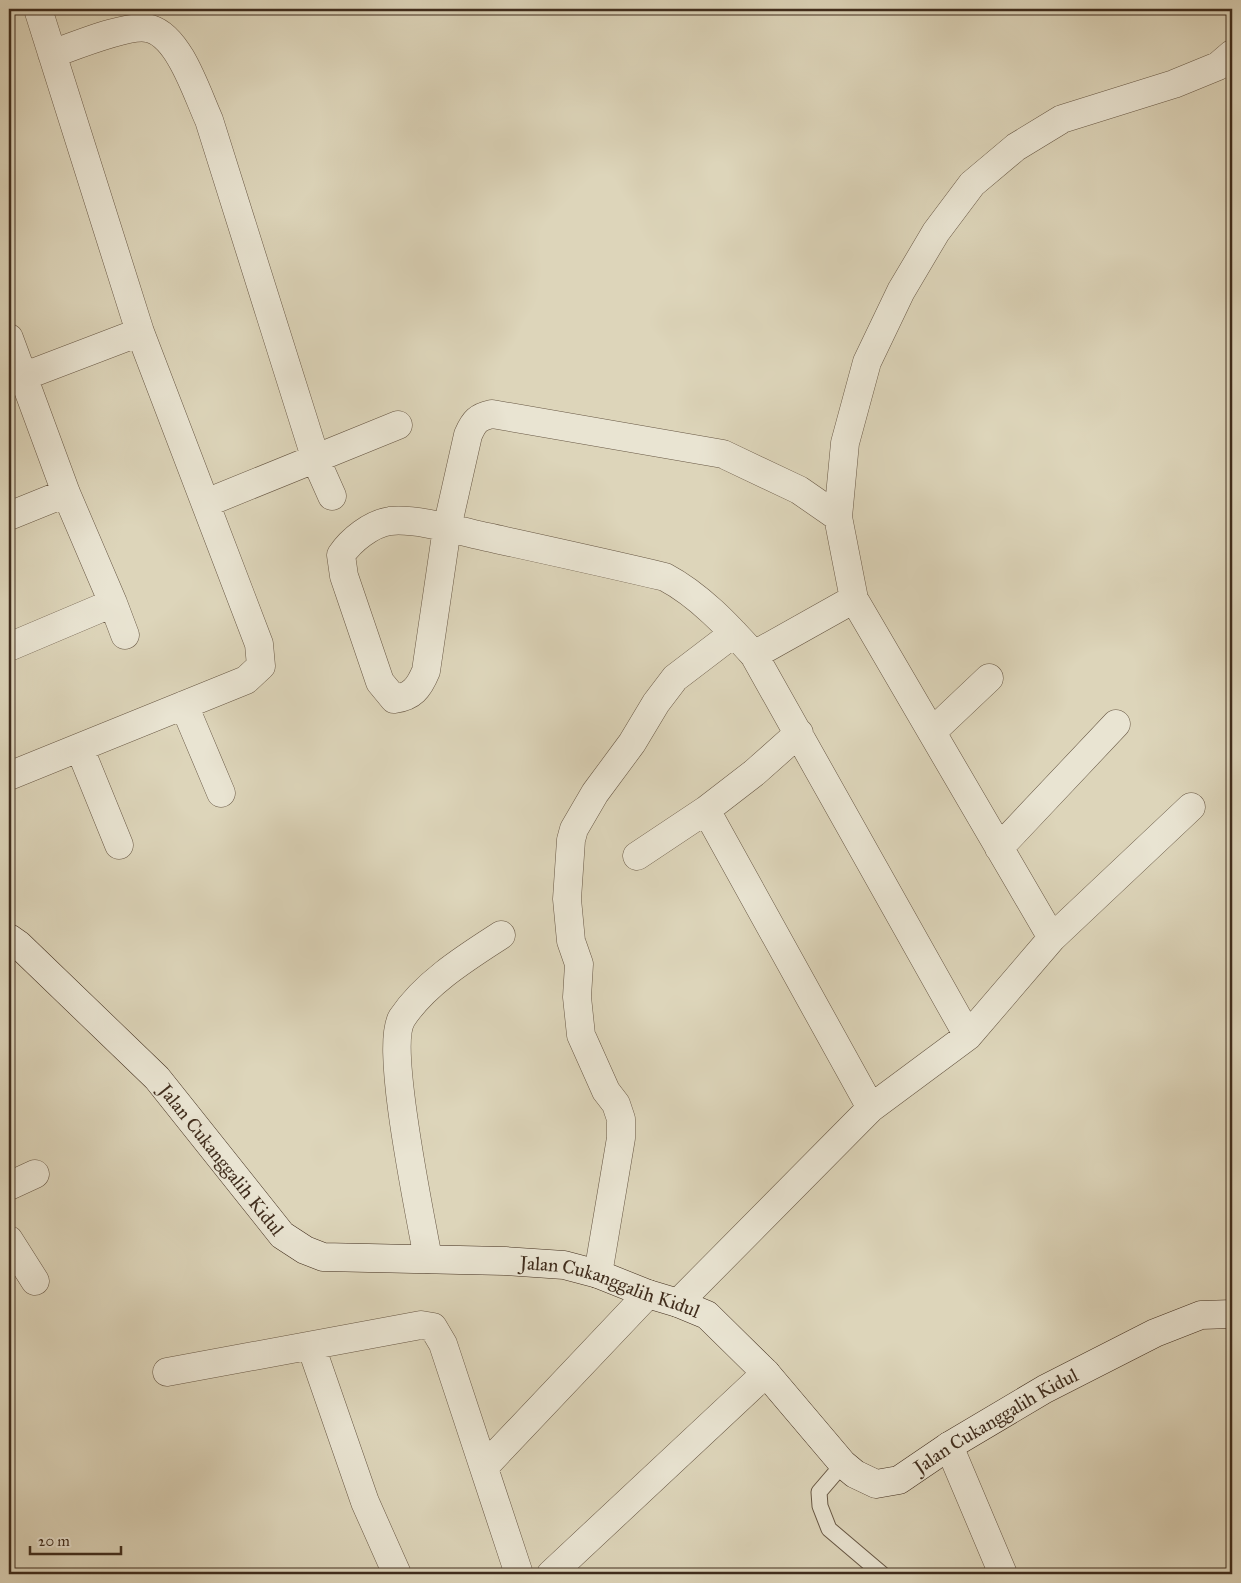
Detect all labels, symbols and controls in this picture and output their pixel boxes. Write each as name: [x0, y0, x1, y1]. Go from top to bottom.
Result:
street label: Jalan Cukanggalih Kidul: [153, 1077, 290, 1241]
street label: Jalan Cukanggalih Kidul: [517, 1250, 704, 1323]
street label: Jalan Cukanggalih Kidul: [907, 1362, 1082, 1480]
scale bar: [30, 1523, 121, 1555]
text: 20 m: [38, 1532, 70, 1550]

